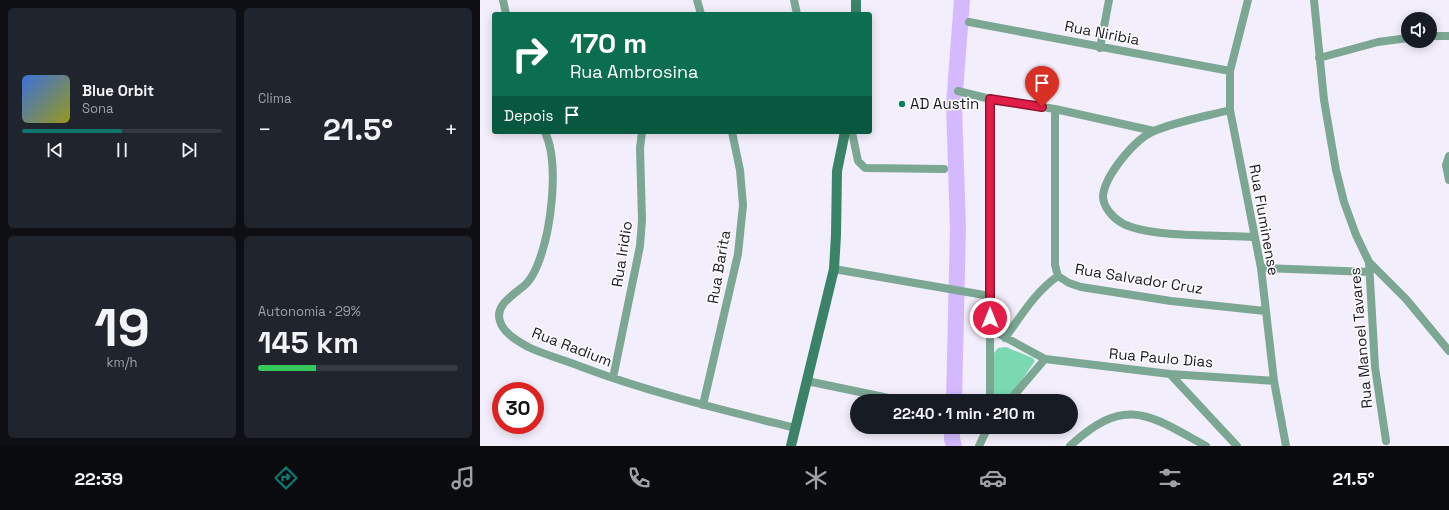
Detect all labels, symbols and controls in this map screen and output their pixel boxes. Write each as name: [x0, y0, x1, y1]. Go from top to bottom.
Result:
map controls: [1401, 12, 1437, 48]
button: sound: [1401, 12, 1437, 48]
street label: Rua Niribia: [1063, 16, 1142, 49]
text: 170 m: [570, 25, 647, 61]
icon: right: [504, 28, 556, 80]
text: Rua Ambrosina: [570, 60, 698, 83]
pin: [1025, 66, 1059, 107]
icon: arrive: [1031, 72, 1053, 94]
text: Blue Orbit: [82, 81, 154, 100]
text: Clima: [258, 90, 291, 107]
place label: AD Austin: [910, 94, 979, 113]
marker: AD Austin: [897, 99, 907, 109]
text: Sona: [82, 100, 113, 117]
icon: arrive: [561, 104, 583, 126]
text: Depois: [504, 106, 553, 125]
text: 21.5°: [323, 110, 393, 149]
text: −: [258, 115, 272, 143]
text: +: [444, 115, 458, 143]
icon: previous: [44, 139, 66, 161]
icon: pause: [111, 139, 133, 161]
icon: next: [178, 139, 200, 161]
street label: Rua Fluminense: [1245, 163, 1284, 277]
street label: Rua Iridio: [607, 219, 636, 288]
street label: Rua Barita: [703, 228, 734, 305]
street label: Rua Salvador Cruz: [1074, 259, 1205, 298]
street label: Rua Manoel Tavares: [1345, 267, 1376, 409]
text: 19: [94, 295, 150, 361]
position arrow: [969, 297, 1011, 339]
text: Autonomia · 29%: [258, 303, 361, 320]
text: 145 km: [258, 323, 359, 362]
street label: Rua Radium: [529, 323, 615, 371]
street label: Rua Paulo Dias: [1108, 343, 1214, 372]
text: km/h: [107, 354, 137, 371]
speed limit sign: 30: [492, 382, 544, 434]
text: 22:40 · 1 min · 210 m: [893, 404, 1035, 423]
icon: directions: [272, 464, 300, 492]
icon: music: [449, 464, 477, 492]
icon: phone: [625, 464, 653, 492]
icon: climate: [802, 464, 830, 492]
icon: car: [979, 464, 1007, 492]
icon: filters: [1156, 464, 1184, 492]
text: 22:39: [74, 467, 123, 490]
text: 21.5°: [1332, 467, 1375, 490]

